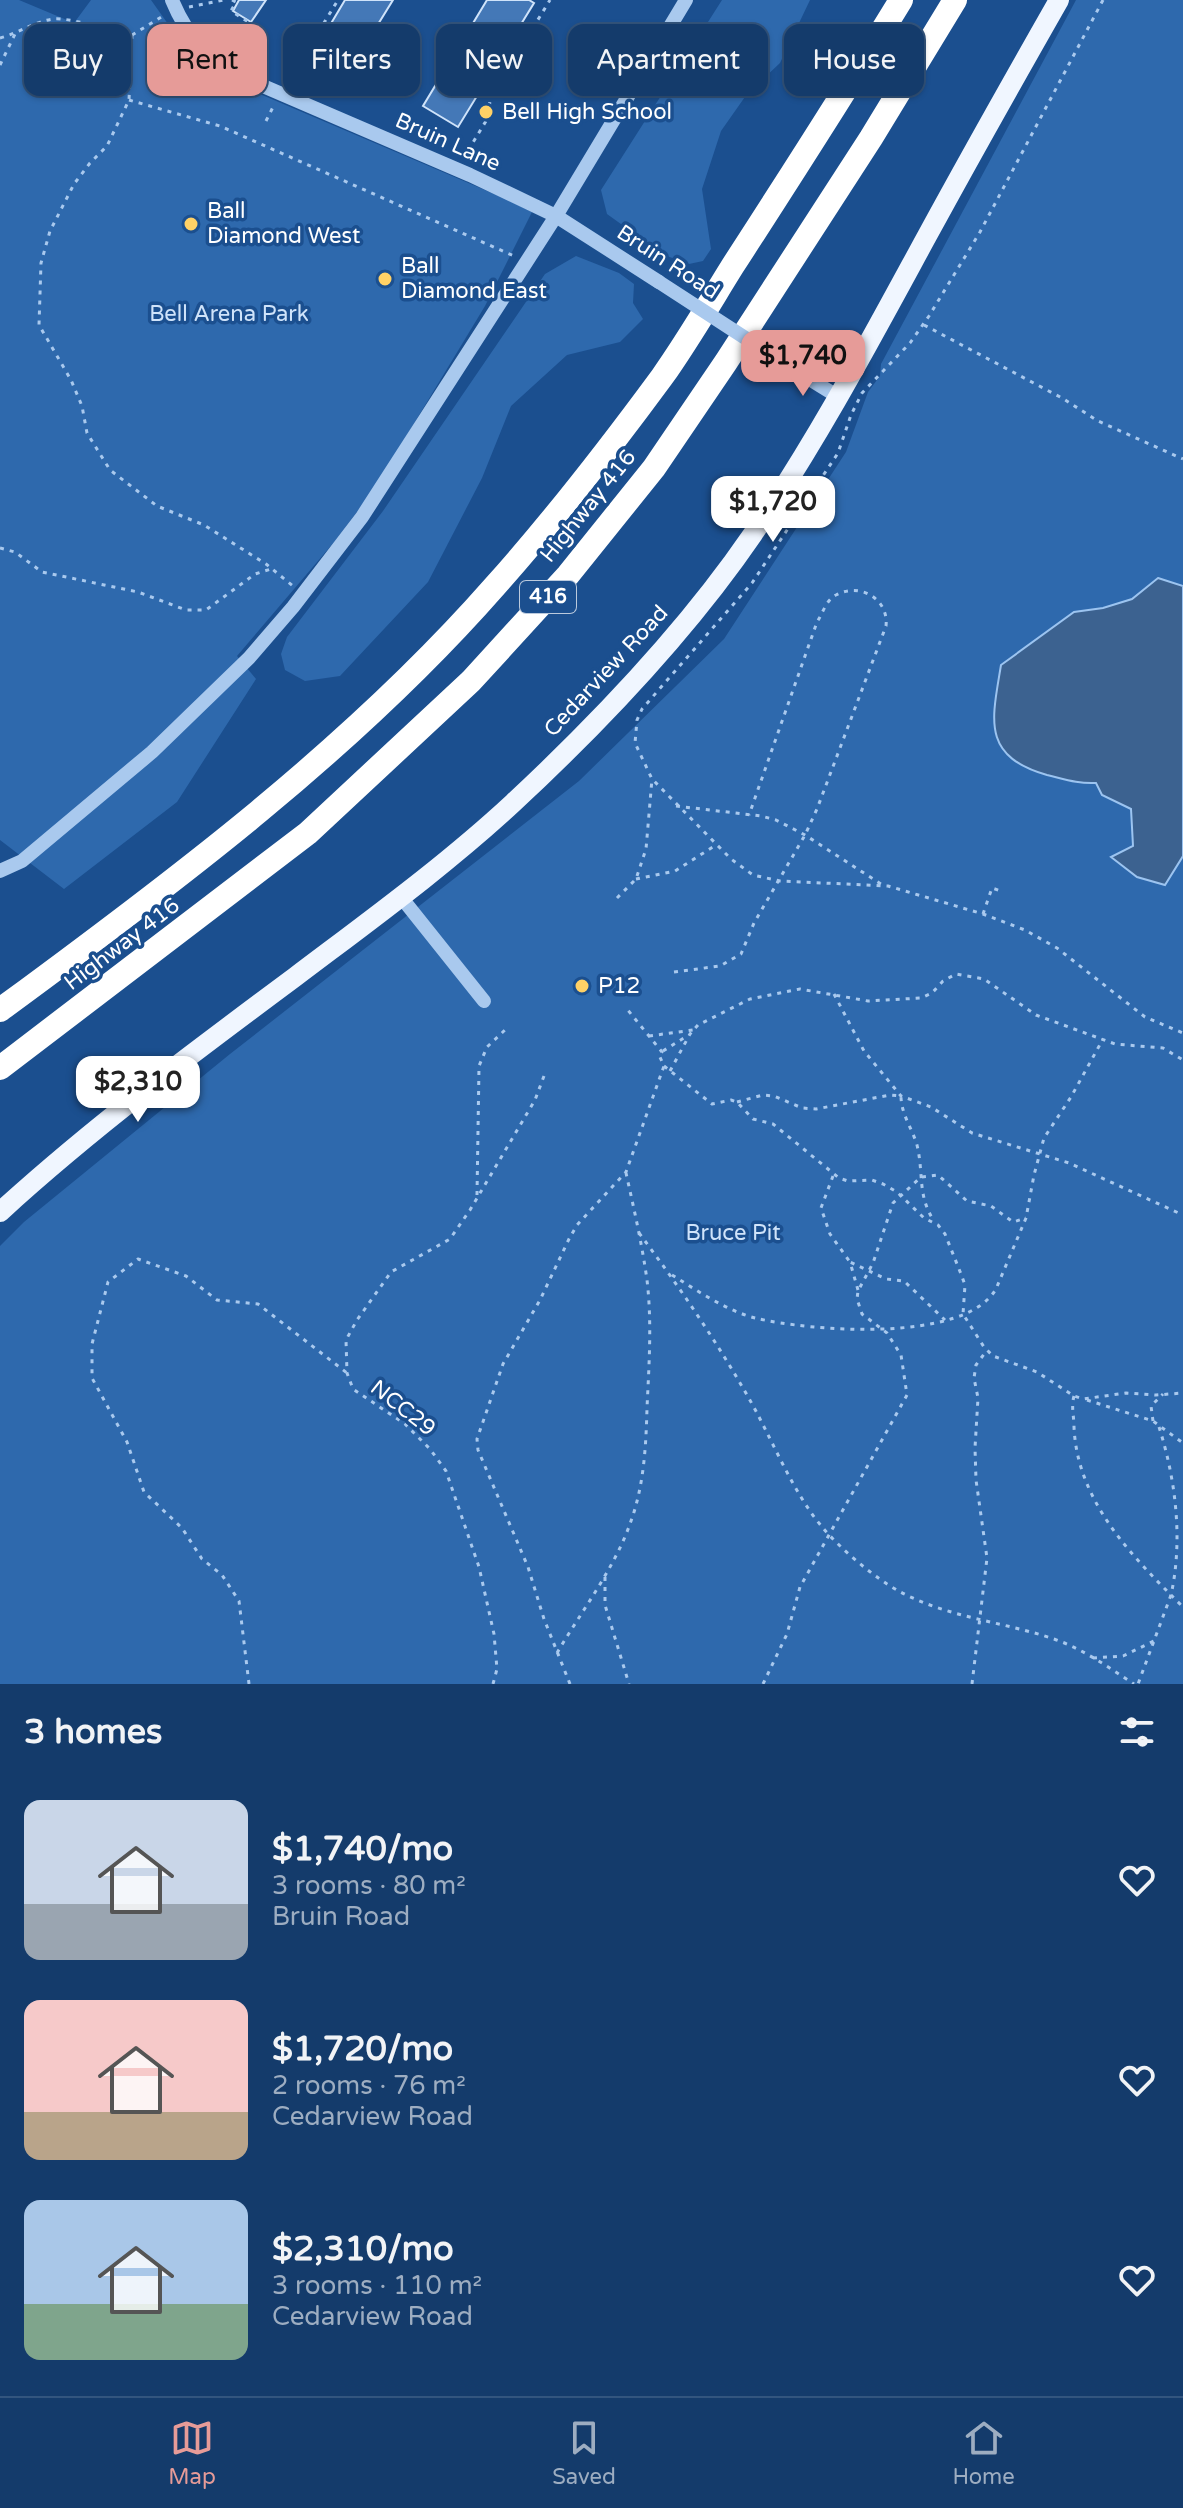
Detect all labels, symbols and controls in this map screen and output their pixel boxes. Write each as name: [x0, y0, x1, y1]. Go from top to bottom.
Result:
chip: Buy: [24, 24, 131, 96]
chip: Rent: [147, 24, 267, 96]
chip: Filters: [283, 24, 420, 96]
chip: New: [436, 24, 552, 96]
chip: Apartment: [568, 24, 768, 96]
chip: House: [784, 24, 924, 96]
place label: Bell High School: [502, 99, 672, 125]
marker: Bell High School: [477, 103, 495, 121]
street label: Bruin Lane: [391, 107, 505, 177]
place label: Ball Diamond West: [207, 198, 360, 249]
marker: Ball Diamond West: [182, 215, 200, 233]
street label: Bruin Road: [612, 219, 724, 305]
place label: Ball Diamond East: [401, 253, 547, 304]
marker: Ball Diamond East: [376, 270, 394, 288]
park label: Bell Arena Park: [149, 301, 309, 327]
pin: $1,740: [738, 330, 868, 398]
text: $1,740: [759, 340, 847, 371]
street label: Highway 416: [535, 444, 641, 568]
pin: $1,720: [708, 476, 838, 544]
text: $1,720: [729, 486, 817, 517]
road number: 416: [520, 581, 576, 613]
street label: Cedarview Road: [539, 600, 673, 742]
street label: Highway 416: [59, 892, 185, 996]
place label: P12: [598, 973, 640, 999]
marker: P12: [573, 977, 591, 995]
pin: $2,310: [73, 1056, 203, 1124]
text: $2,310: [94, 1066, 182, 1097]
park label: Bruce Pit: [685, 1220, 781, 1246]
street label: NCC29: [365, 1375, 441, 1441]
icon: filters: [1115, 1710, 1159, 1754]
text: 3 homes: [24, 1712, 162, 1753]
text: $1,740/mo: [272, 1829, 453, 1870]
icon: home: [88, 1832, 184, 1928]
icon: heart: [1115, 1858, 1159, 1902]
text: 3 rooms · 80 m²: [272, 1870, 466, 1901]
text: Bruin Road: [272, 1901, 410, 1932]
text: $1,720/mo: [272, 2029, 453, 2070]
icon: home: [88, 2032, 184, 2128]
icon: heart: [1115, 2058, 1159, 2102]
text: 2 rooms · 76 m²: [272, 2070, 466, 2101]
text: Cedarview Road: [272, 2101, 473, 2132]
text: $2,310/mo: [272, 2229, 454, 2270]
icon: home: [88, 2232, 184, 2328]
icon: heart: [1115, 2258, 1159, 2302]
text: 3 rooms · 110 m²: [272, 2270, 482, 2301]
text: Cedarview Road: [272, 2301, 473, 2332]
tab: Map: [168, 2416, 216, 2490]
tab: Saved: [552, 2416, 616, 2490]
tab: Home: [952, 2416, 1015, 2490]

